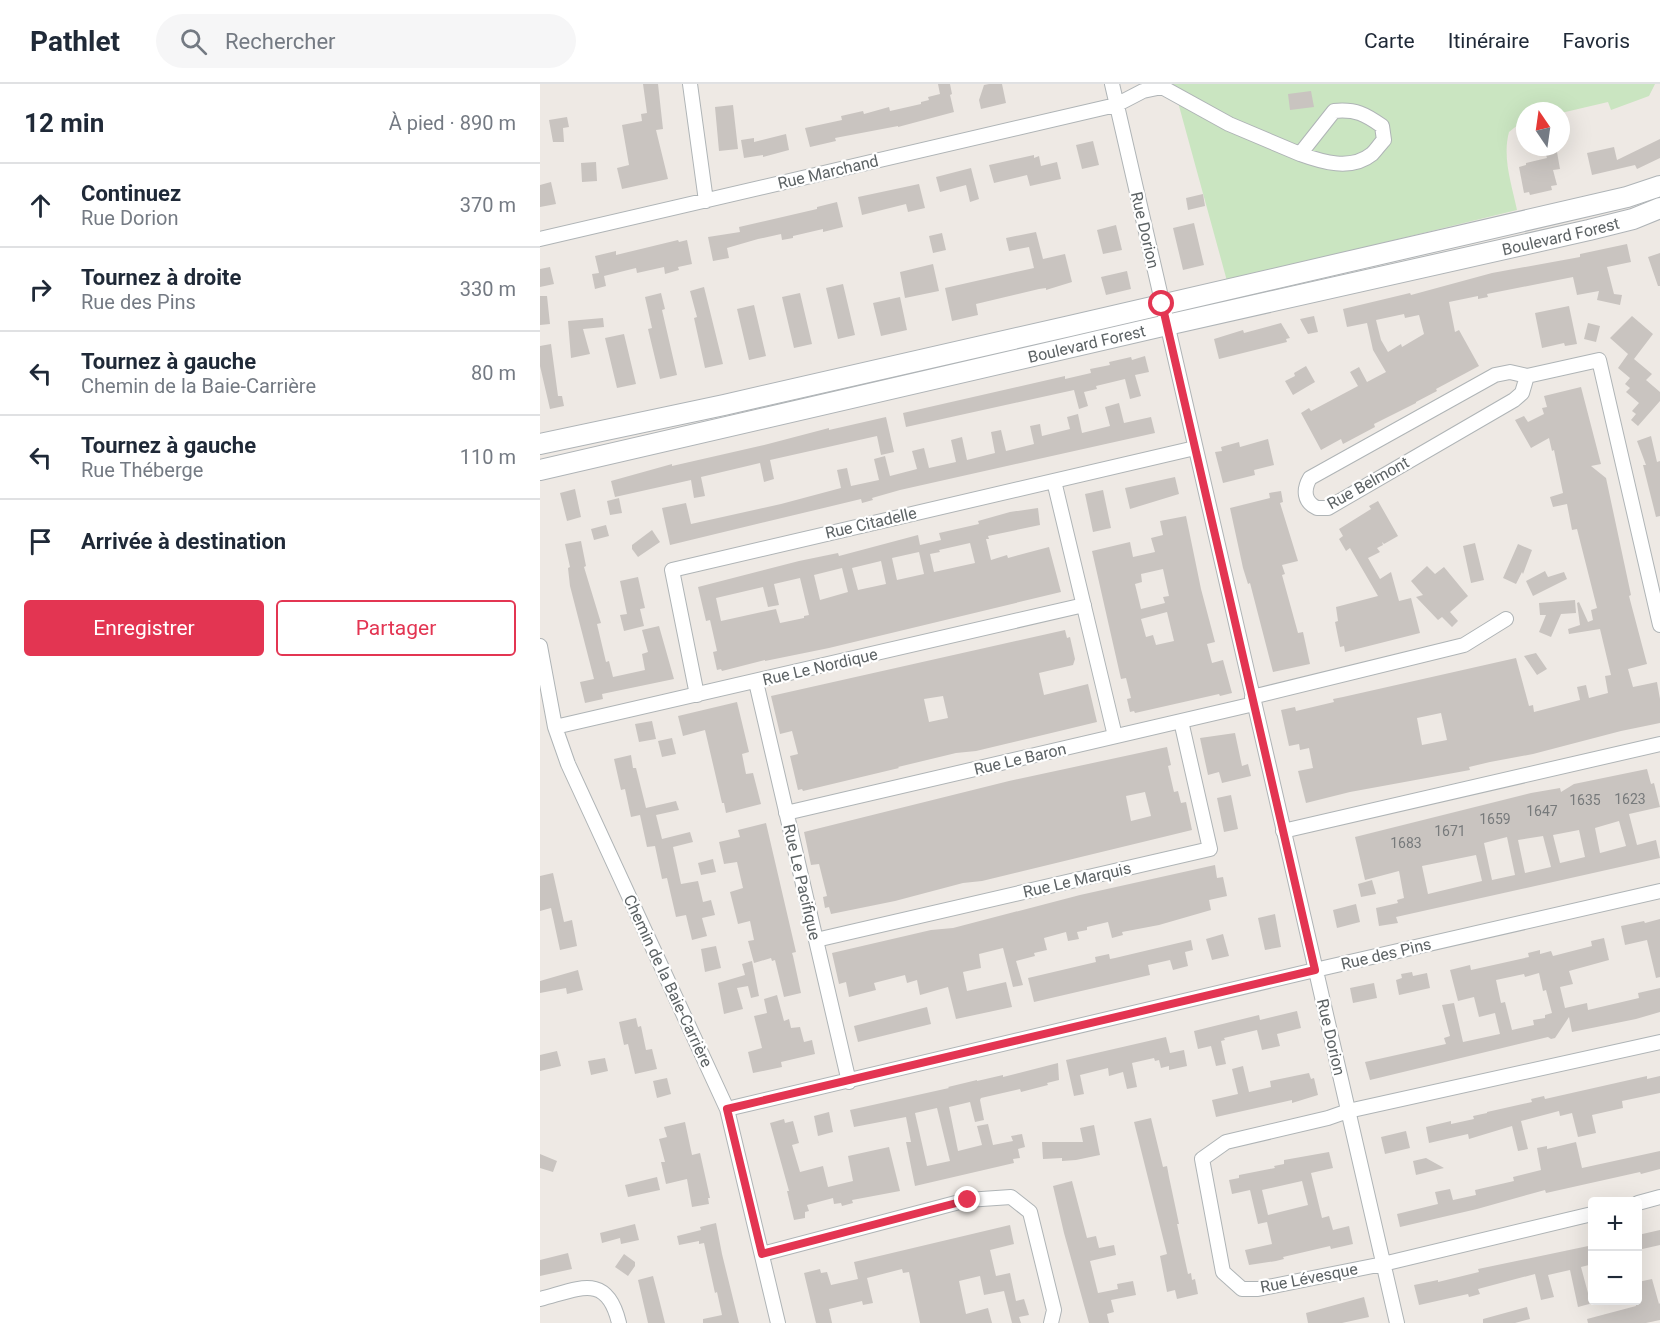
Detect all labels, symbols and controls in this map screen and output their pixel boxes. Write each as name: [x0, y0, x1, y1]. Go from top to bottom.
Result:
search box: [156, 14, 576, 68]
text: Pathlet: [30, 25, 120, 58]
icon: search: [177, 25, 210, 58]
text: Rechercher: [225, 29, 336, 54]
text: Carte: [1364, 29, 1415, 53]
text: Itinéraire: [1448, 29, 1529, 53]
text: Favoris: [1562, 29, 1630, 53]
north arrow: [1516, 102, 1570, 156]
text: 12 min: [24, 108, 104, 138]
text: À pied · 890 m: [389, 111, 516, 135]
street label: Rue Marchand: [776, 151, 880, 193]
text: Continuez: [81, 181, 181, 206]
icon: ahead: [24, 189, 57, 222]
street label: Rue Dorion: [1127, 190, 1163, 270]
text: 370 m: [460, 193, 516, 217]
text: Rue Dorion: [81, 206, 179, 230]
street label: Boulevard Forest: [1500, 213, 1621, 259]
text: Tournez à droite: [81, 265, 241, 290]
icon: right: [24, 273, 57, 306]
text: 330 m: [460, 277, 516, 301]
text: Rue des Pins: [81, 290, 196, 314]
route start: [1148, 290, 1174, 316]
street label: Boulevard Forest: [1026, 321, 1147, 366]
text: Tournez à gauche: [81, 349, 256, 374]
icon: left: [24, 357, 57, 390]
text: 80 m: [471, 361, 516, 385]
text: Chemin de la Baie-Carrière: [81, 374, 316, 398]
text: Tournez à gauche: [81, 433, 256, 458]
icon: left: [24, 441, 57, 474]
text: 110 m: [460, 445, 516, 469]
street label: Rue Belmont: [1324, 453, 1412, 513]
text: Rue Théberge: [81, 458, 203, 482]
street label: Rue Citadelle: [823, 503, 919, 543]
icon: arrive: [24, 525, 57, 558]
text: Arrivée à destination: [81, 529, 286, 554]
button: Enregistrer: [24, 600, 264, 656]
button: Partager: [276, 600, 516, 656]
street label: Rue Le Nordique: [761, 645, 879, 689]
street label: Rue Le Baron: [972, 739, 1068, 779]
house number: 1623: [1614, 791, 1646, 807]
house number: 1635: [1569, 792, 1601, 808]
house number: 1647: [1526, 803, 1558, 819]
house number: 1659: [1479, 811, 1511, 827]
street label: Rue Le Pacifique: [779, 822, 825, 942]
house number: 1671: [1434, 823, 1466, 839]
house number: 1683: [1390, 835, 1422, 851]
street label: Rue Le Marquis: [1021, 858, 1133, 902]
street label: Chemin de la Baie-Carrière: [620, 892, 716, 1070]
street label: Rue des Pins: [1339, 934, 1433, 974]
street label: Rue Dorion: [1313, 997, 1349, 1077]
route end: [954, 1186, 980, 1212]
map controls: [1588, 1197, 1642, 1305]
button: +: [1588, 1197, 1642, 1251]
button: −: [1588, 1251, 1642, 1305]
street label: Rue Lévesque: [1259, 1259, 1359, 1297]

